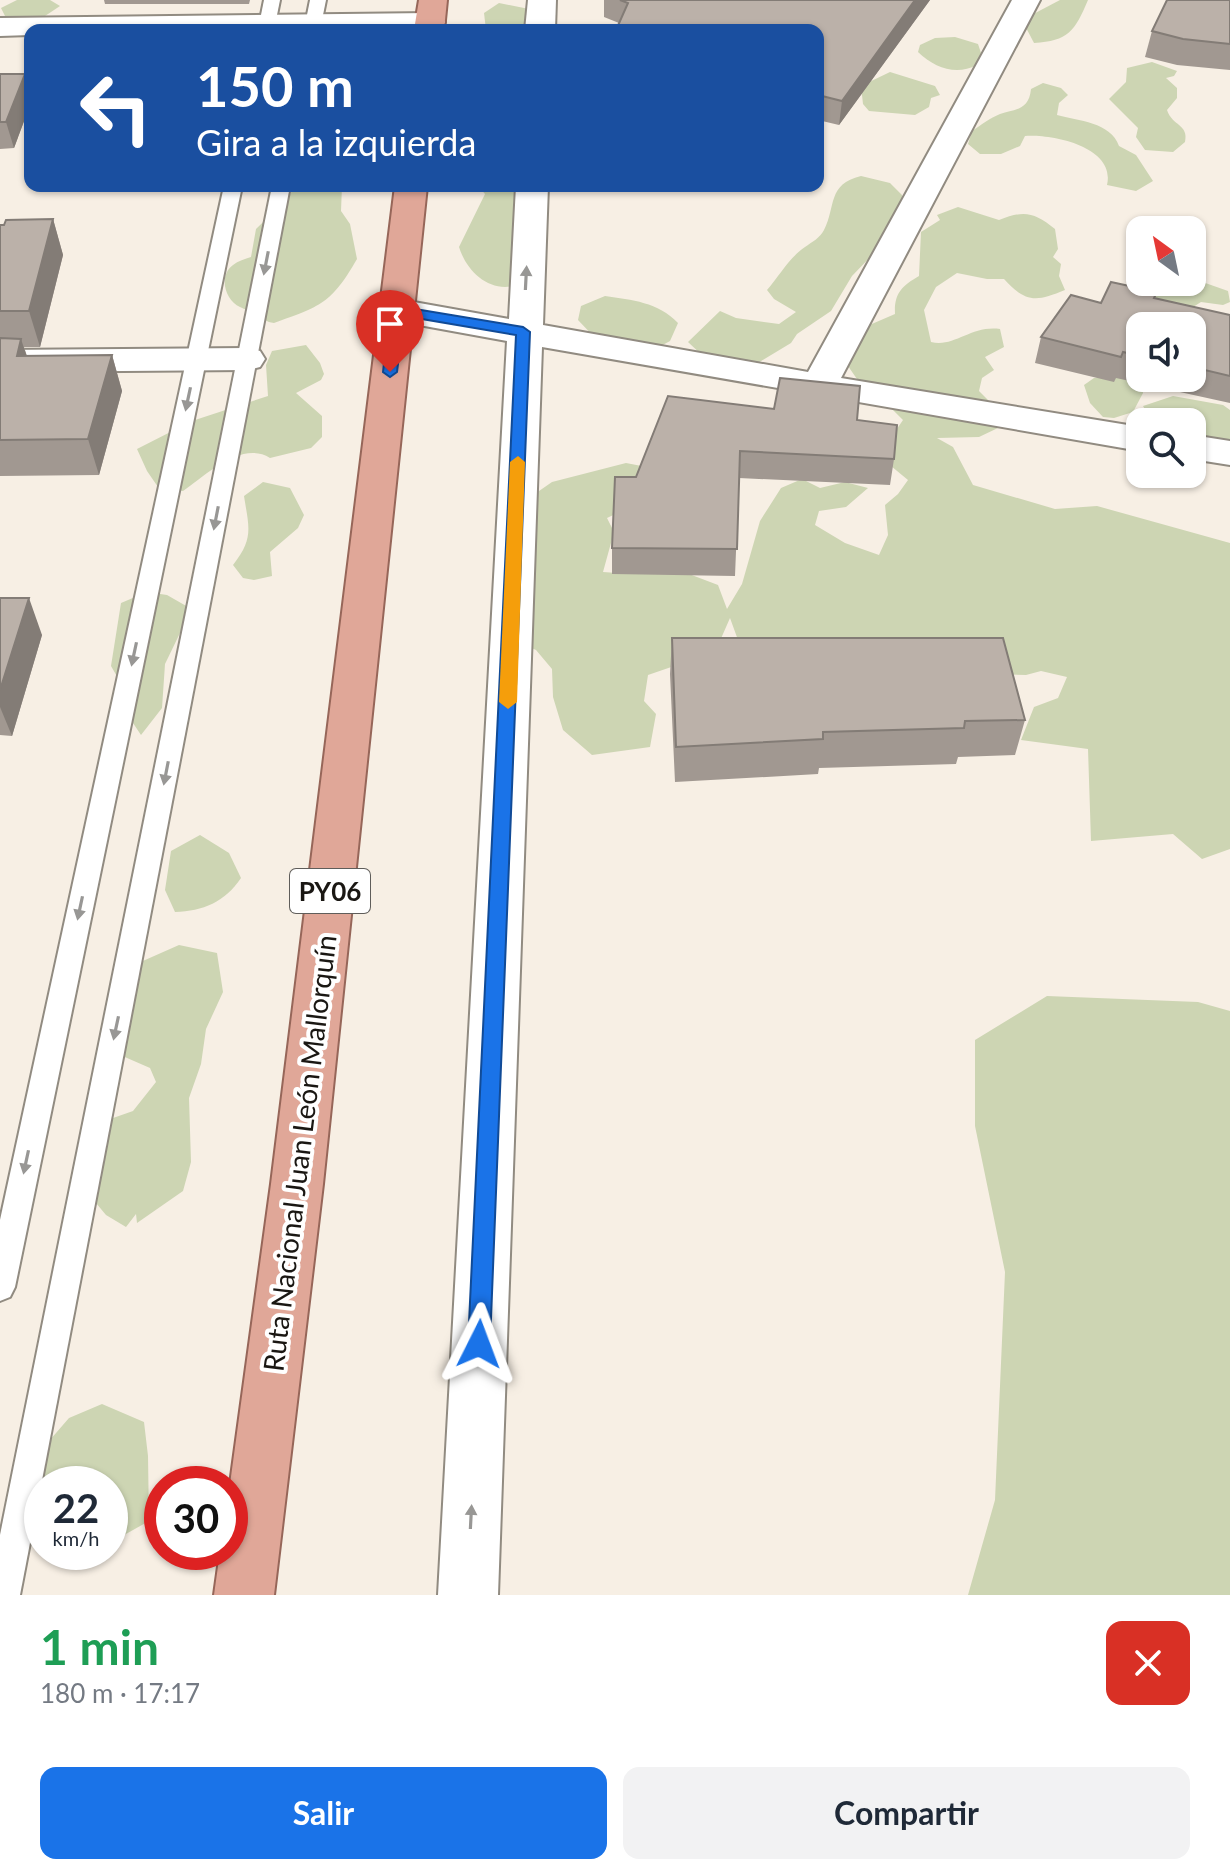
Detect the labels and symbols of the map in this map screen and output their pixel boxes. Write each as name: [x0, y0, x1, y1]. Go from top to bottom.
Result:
north arrow: [1126, 216, 1206, 296]
one-way arrow: [259, 250, 271, 275]
one-way arrow: [520, 265, 533, 290]
pin: [356, 290, 424, 372]
one-way arrow: [181, 387, 194, 412]
one-way arrow: [209, 505, 222, 530]
one-way arrow: [127, 641, 140, 666]
one-way arrow: [159, 761, 171, 786]
road number: PY06: [290, 869, 370, 913]
one-way arrow: [73, 896, 86, 921]
street label: Ruta Nacional Juan León Mallorquín: [255, 933, 343, 1373]
one-way arrow: [109, 1016, 122, 1041]
one-way arrow: [19, 1150, 32, 1175]
position arrow: [437, 1302, 521, 1386]
speed limit sign: 30: [144, 1466, 248, 1570]
one-way arrow: [465, 1504, 478, 1529]

